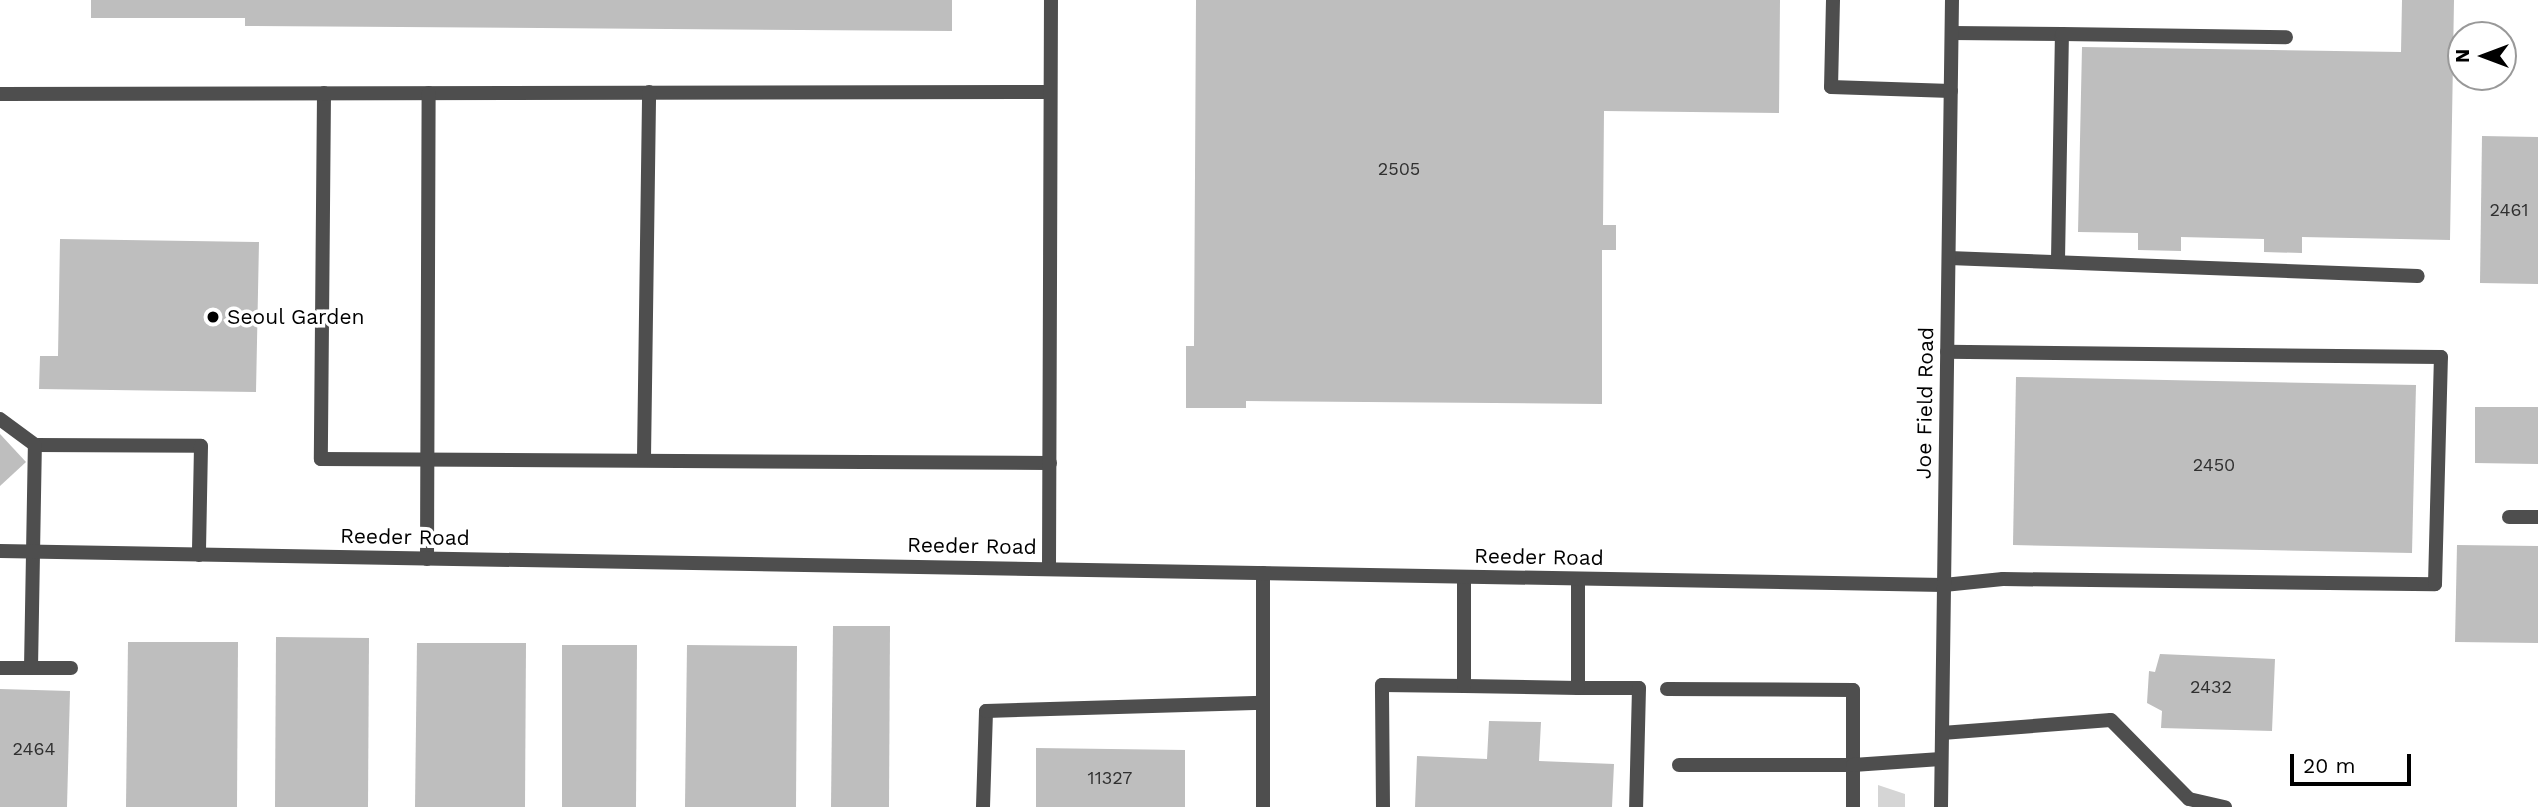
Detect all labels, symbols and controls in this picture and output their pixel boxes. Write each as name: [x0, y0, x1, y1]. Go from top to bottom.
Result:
north arrow: [2447, 21, 2517, 91]
text: N: [2451, 49, 2474, 63]
house number: 2505: [1378, 158, 1420, 180]
house number: 2461: [2490, 199, 2528, 221]
place label: Seoul Garden: [227, 304, 365, 330]
marker: Seoul Garden: [205, 309, 221, 325]
street label: Joe Field Road: [1911, 327, 1939, 479]
house number: 2450: [2193, 454, 2235, 476]
street label: Reeder Road: [340, 523, 470, 551]
street label: Reeder Road: [907, 532, 1037, 560]
street label: Reeder Road: [1474, 543, 1604, 571]
house number: 2432: [2190, 676, 2232, 698]
house number: 2464: [13, 738, 55, 760]
scale bar: [2293, 740, 2414, 784]
text: 20 m: [2303, 753, 2355, 778]
house number: 11327: [1088, 767, 1132, 789]

